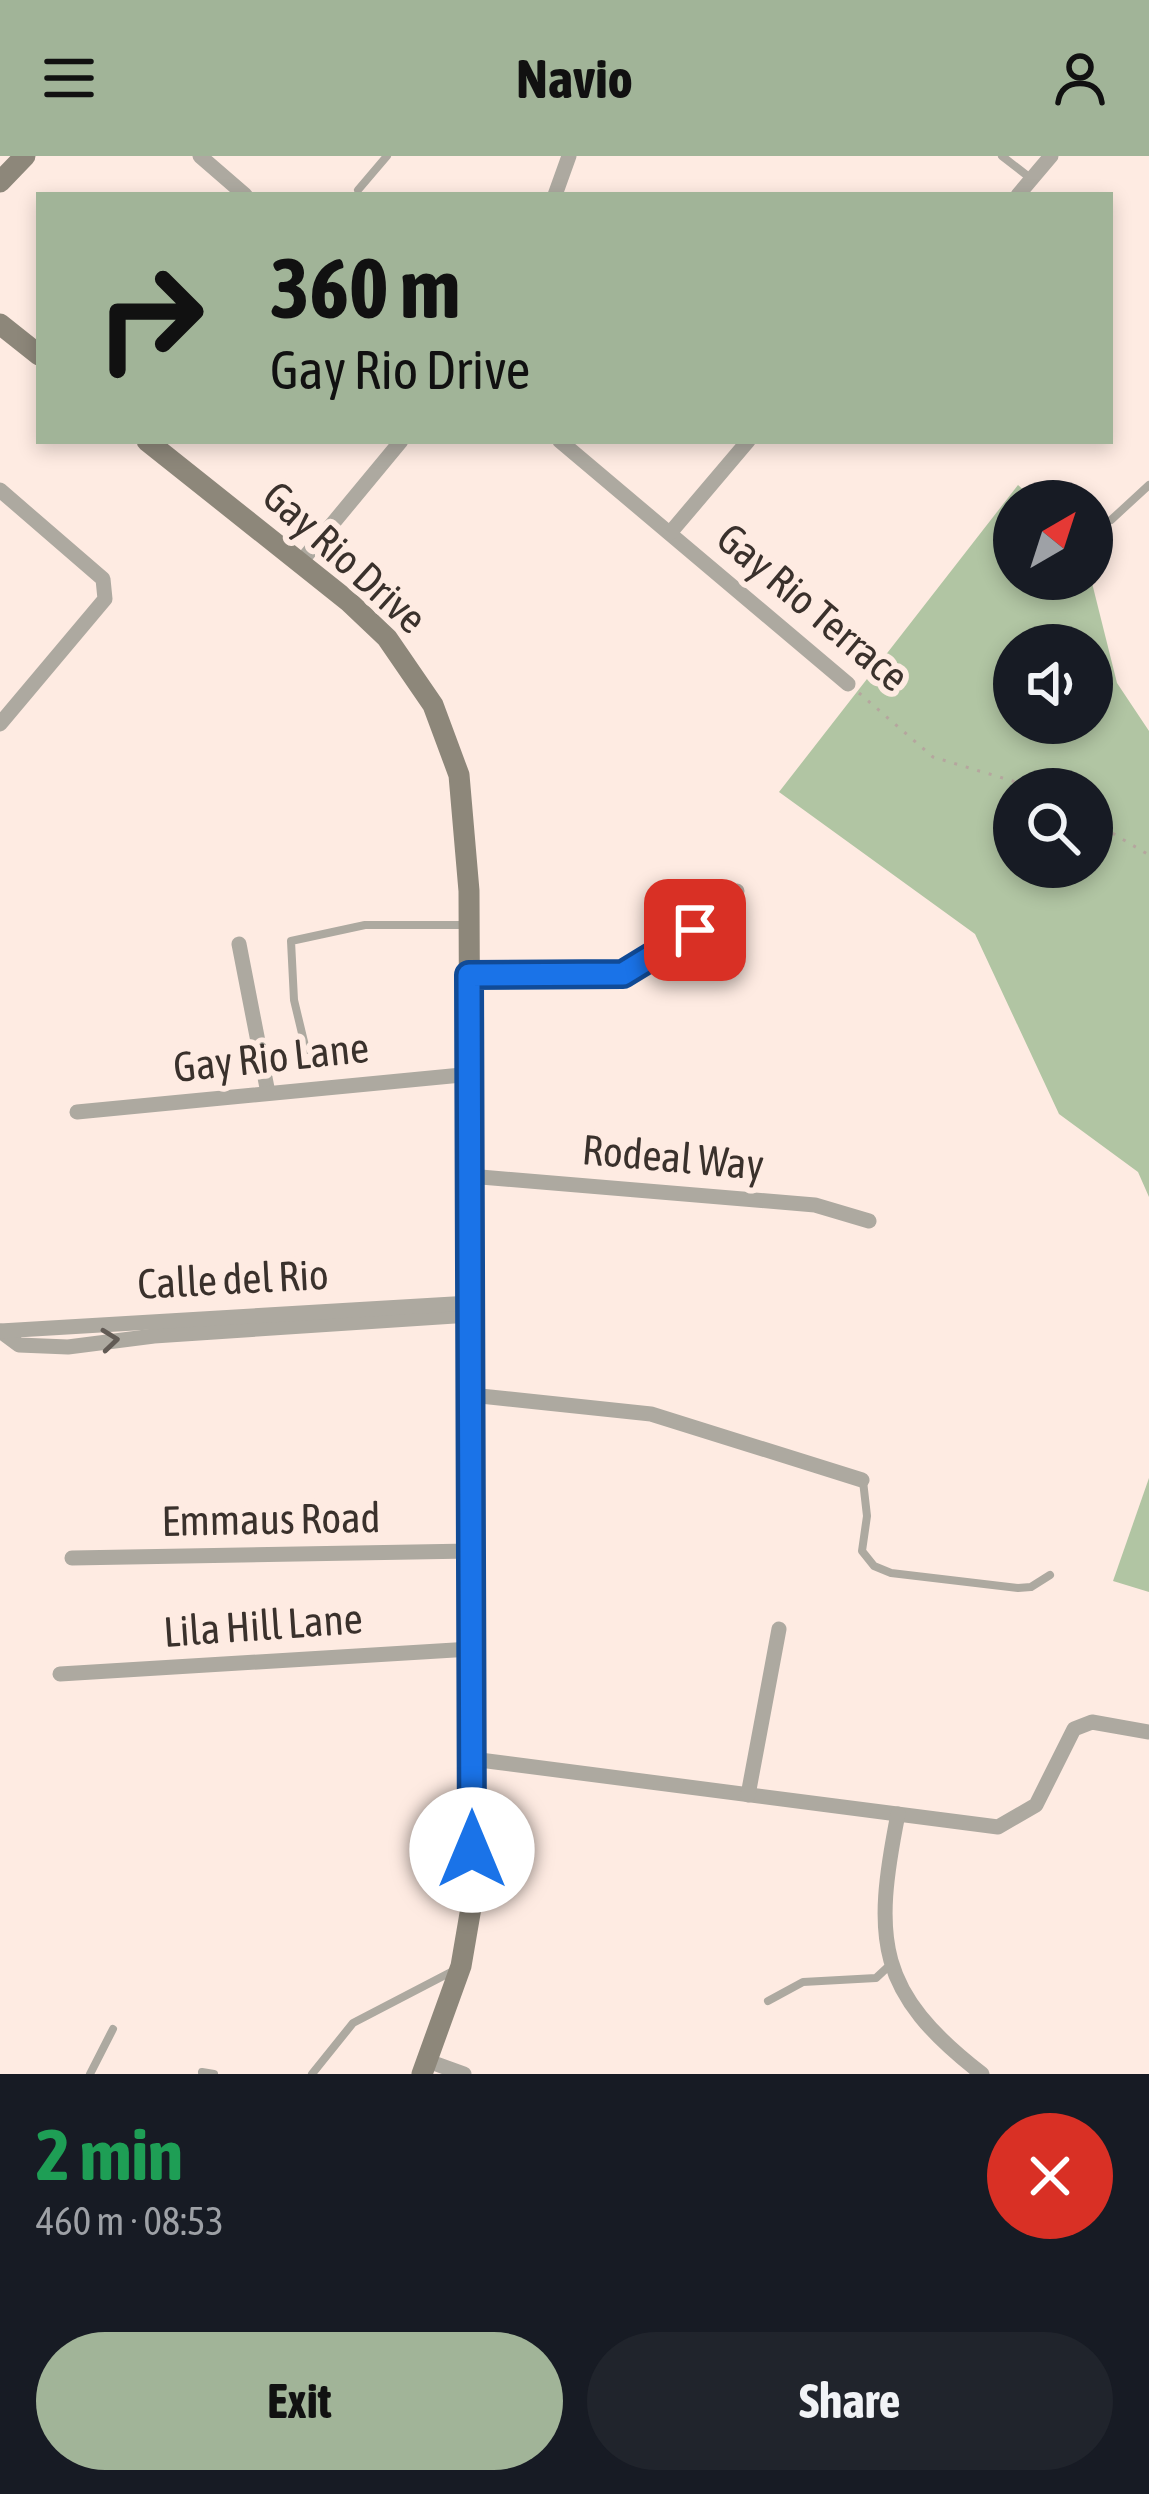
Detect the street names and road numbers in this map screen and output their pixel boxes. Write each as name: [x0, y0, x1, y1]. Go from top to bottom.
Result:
street label: Gay Rio Drive: [254, 471, 436, 643]
street label: Gay Rio Terrace: [708, 513, 918, 701]
street label: Gay Rio Lane: [171, 1023, 371, 1091]
street label: Rodeal Way: [580, 1125, 766, 1189]
street label: Calle del Rio: [136, 1250, 330, 1308]
street label: Emmaus Road: [161, 1493, 381, 1545]
street label: Lila Hill Lane: [162, 1594, 364, 1656]

